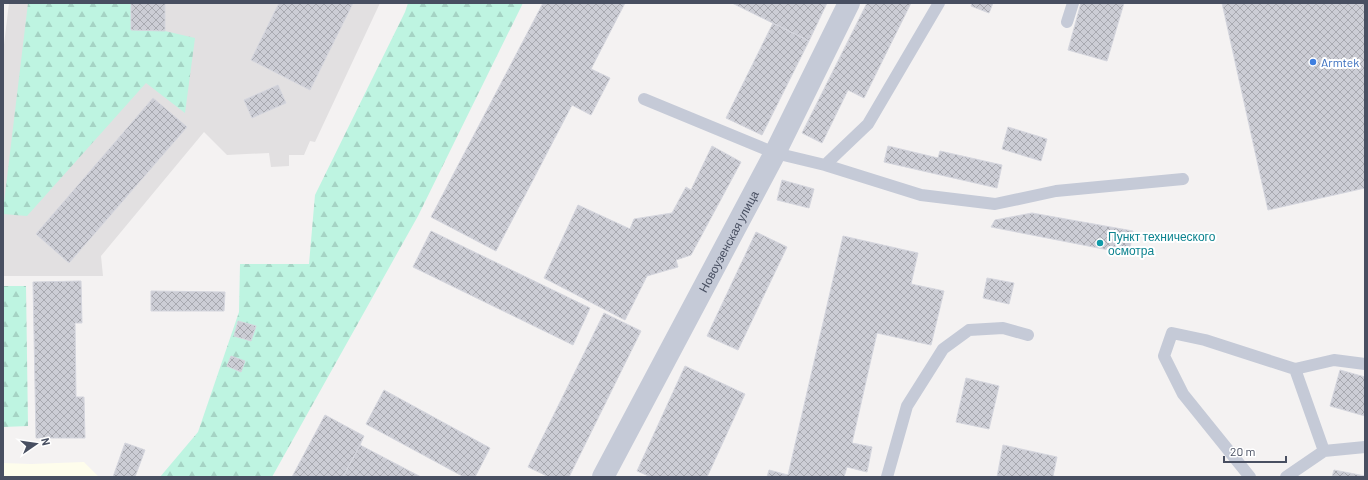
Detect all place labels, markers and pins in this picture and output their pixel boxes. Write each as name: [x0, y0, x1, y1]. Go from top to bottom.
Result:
place label: Armtek: [1321, 55, 1359, 69]
marker: Armtek: [1308, 57, 1318, 67]
place label: Пункт технического осмотра: [1108, 229, 1216, 258]
marker: Пункт технического осмотра: [1095, 238, 1105, 248]

